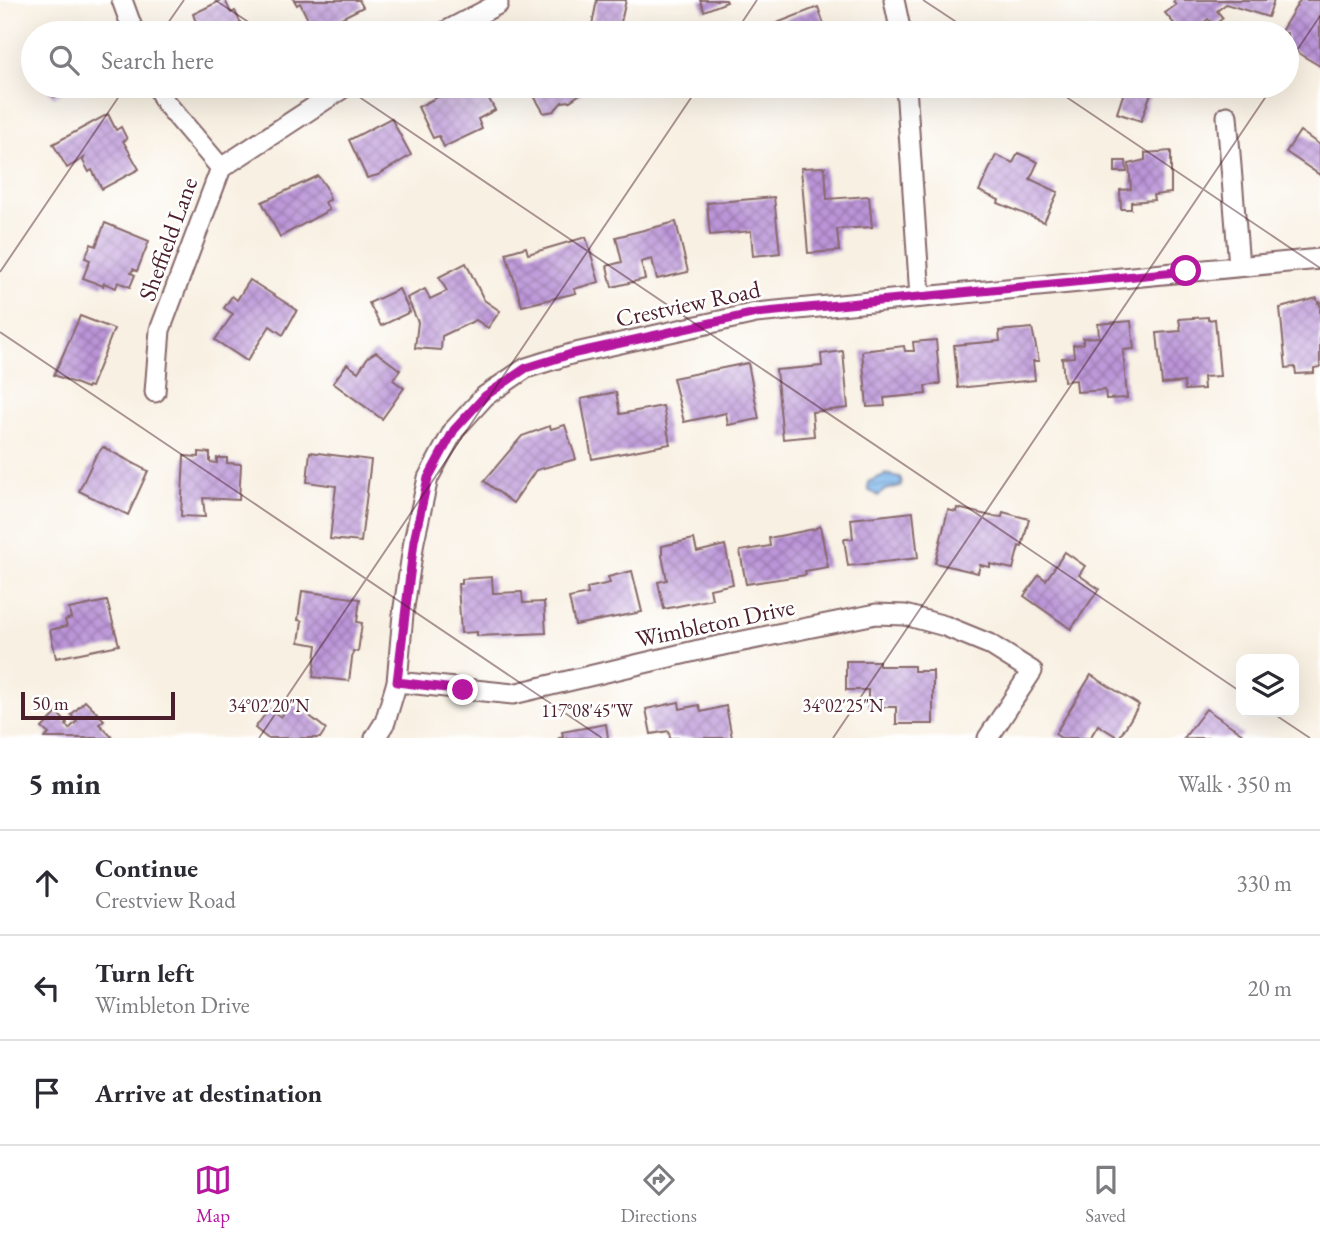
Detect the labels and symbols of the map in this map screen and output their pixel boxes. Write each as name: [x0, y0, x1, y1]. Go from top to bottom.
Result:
street label: Sheffield Lane: [131, 173, 204, 305]
route start: [1170, 255, 1201, 286]
street label: Crestview Road: [613, 273, 764, 334]
street label: Wimbleton Drive: [633, 591, 797, 654]
route end: [447, 674, 478, 705]
scale bar: [21, 689, 175, 721]
text: 34°02'20"N: [229, 694, 310, 717]
text: 34°02'25"N: [803, 694, 884, 717]
text: 117°08'45"W: [541, 699, 633, 722]

